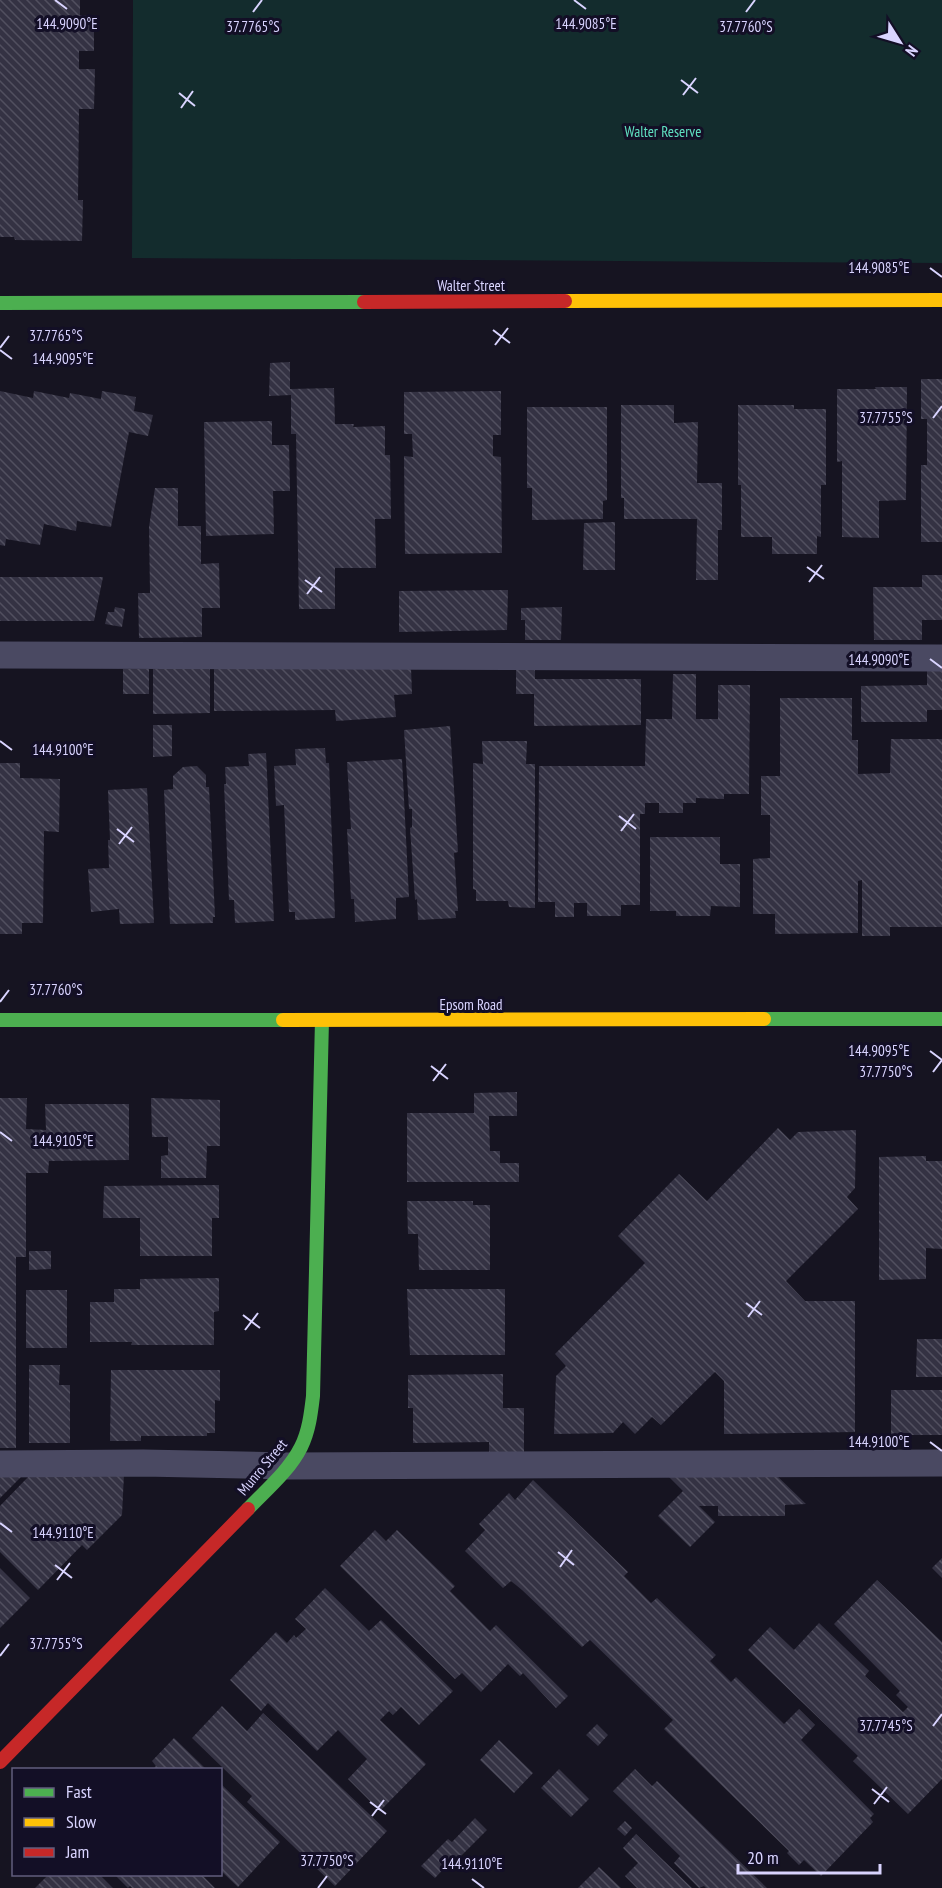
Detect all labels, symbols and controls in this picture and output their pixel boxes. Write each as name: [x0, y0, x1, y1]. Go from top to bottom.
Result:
north arrow: [870, 12, 930, 72]
text: 144.9090°E: [36, 14, 98, 33]
text: 144.9085°E: [555, 14, 617, 33]
text: 37.7765°S: [226, 17, 280, 36]
text: 37.7760°S: [719, 17, 773, 36]
text: N: [901, 42, 923, 60]
park label: Walter Reserve: [625, 122, 701, 141]
text: 144.9085°E: [848, 258, 910, 277]
street label: Walter Street: [437, 276, 505, 295]
text: 37.7765°S: [29, 326, 83, 345]
text: 144.9095°E: [32, 349, 94, 368]
text: 37.7755°S: [859, 408, 913, 427]
text: 144.9090°E: [848, 650, 910, 669]
text: 144.9100°E: [32, 740, 94, 759]
text: 37.7760°S: [29, 980, 83, 999]
street label: Epsom Road: [439, 995, 503, 1014]
text: 144.9095°E: [848, 1041, 910, 1060]
text: 37.7750°S: [859, 1062, 913, 1081]
text: 144.9105°E: [32, 1131, 94, 1150]
text: 144.9100°E: [848, 1432, 910, 1451]
street label: Munro Street: [233, 1435, 291, 1499]
text: 144.9110°E: [32, 1523, 94, 1542]
text: 37.7755°S: [29, 1634, 83, 1653]
text: 37.7745°S: [859, 1716, 913, 1735]
legend: [12, 1768, 222, 1876]
text: Fast: [66, 1780, 92, 1803]
text: Slow: [66, 1810, 97, 1833]
scale bar: [738, 1837, 880, 1875]
text: Jam: [65, 1840, 89, 1863]
text: 20 m: [747, 1846, 779, 1869]
text: 37.7750°S: [300, 1851, 354, 1870]
text: 144.9110°E: [441, 1854, 503, 1873]

